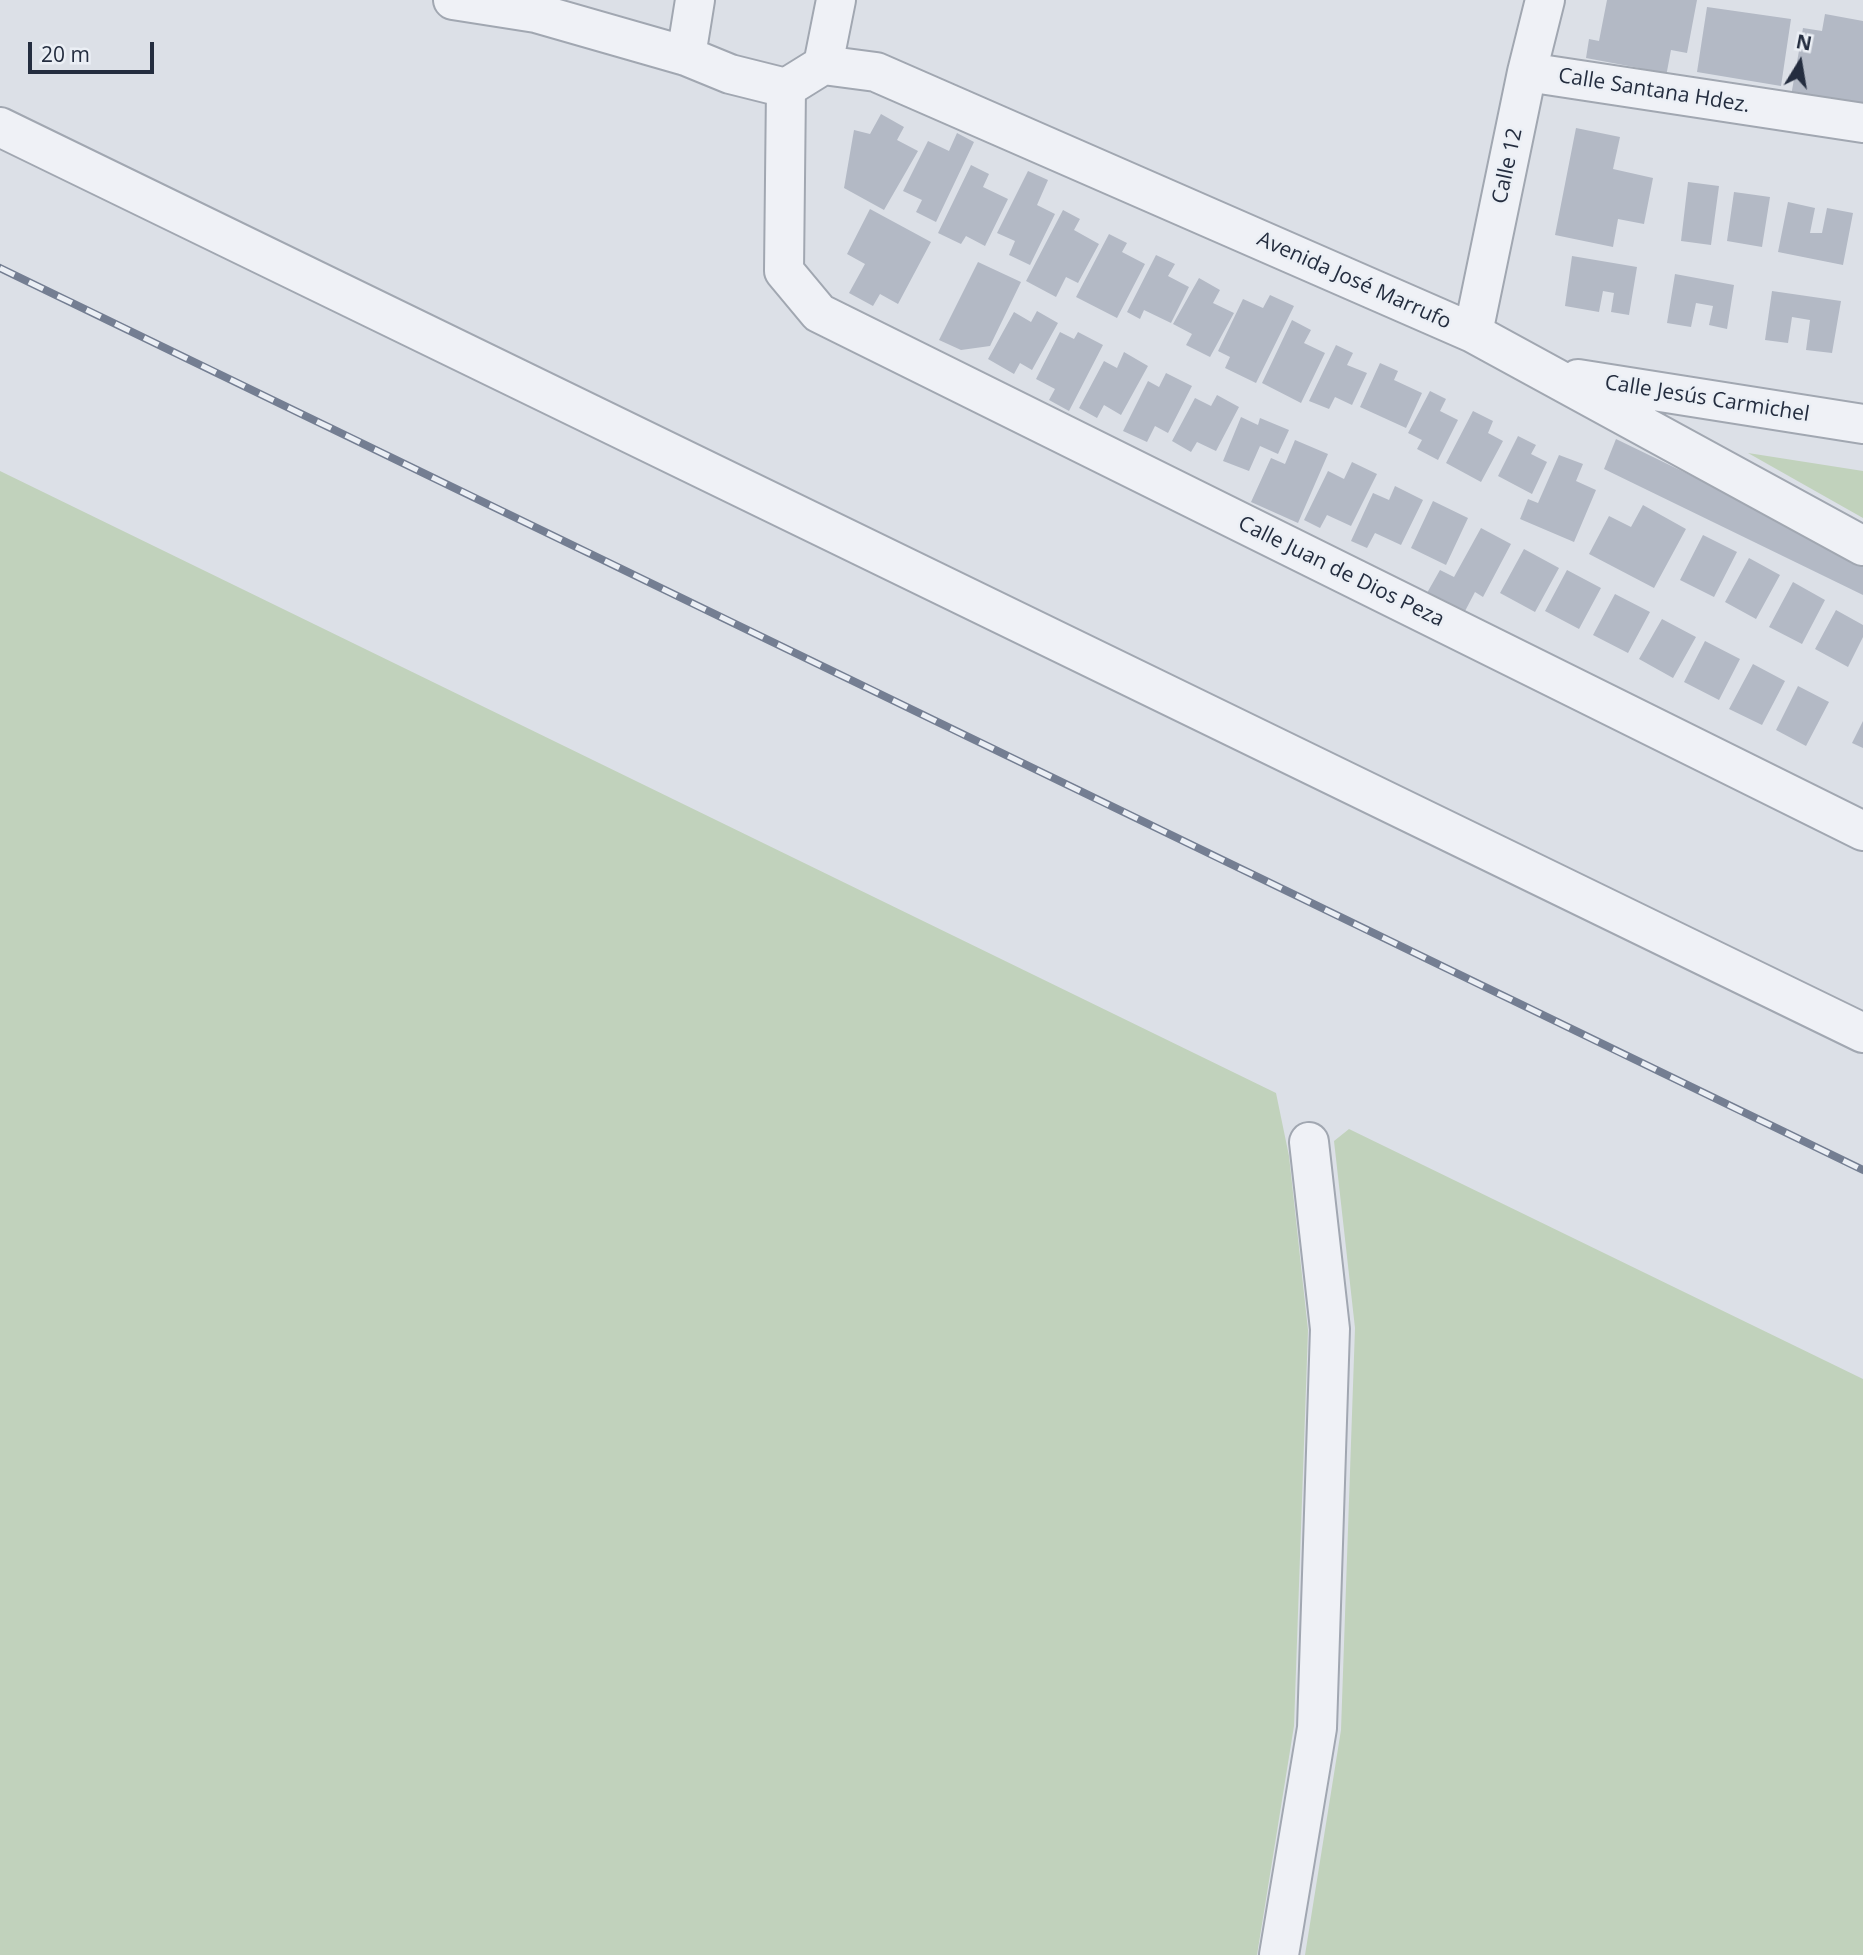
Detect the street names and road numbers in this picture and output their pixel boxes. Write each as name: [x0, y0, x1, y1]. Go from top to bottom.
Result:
street label: Calle Santana Hdez.: [1556, 63, 1752, 119]
street label: Calle 12: [1488, 126, 1528, 206]
street label: Avenida José Marrufo: [1253, 227, 1455, 335]
street label: Calle Jesús Carmichel: [1603, 370, 1811, 428]
street label: Calle Juan de Dios Peza: [1234, 511, 1448, 633]

